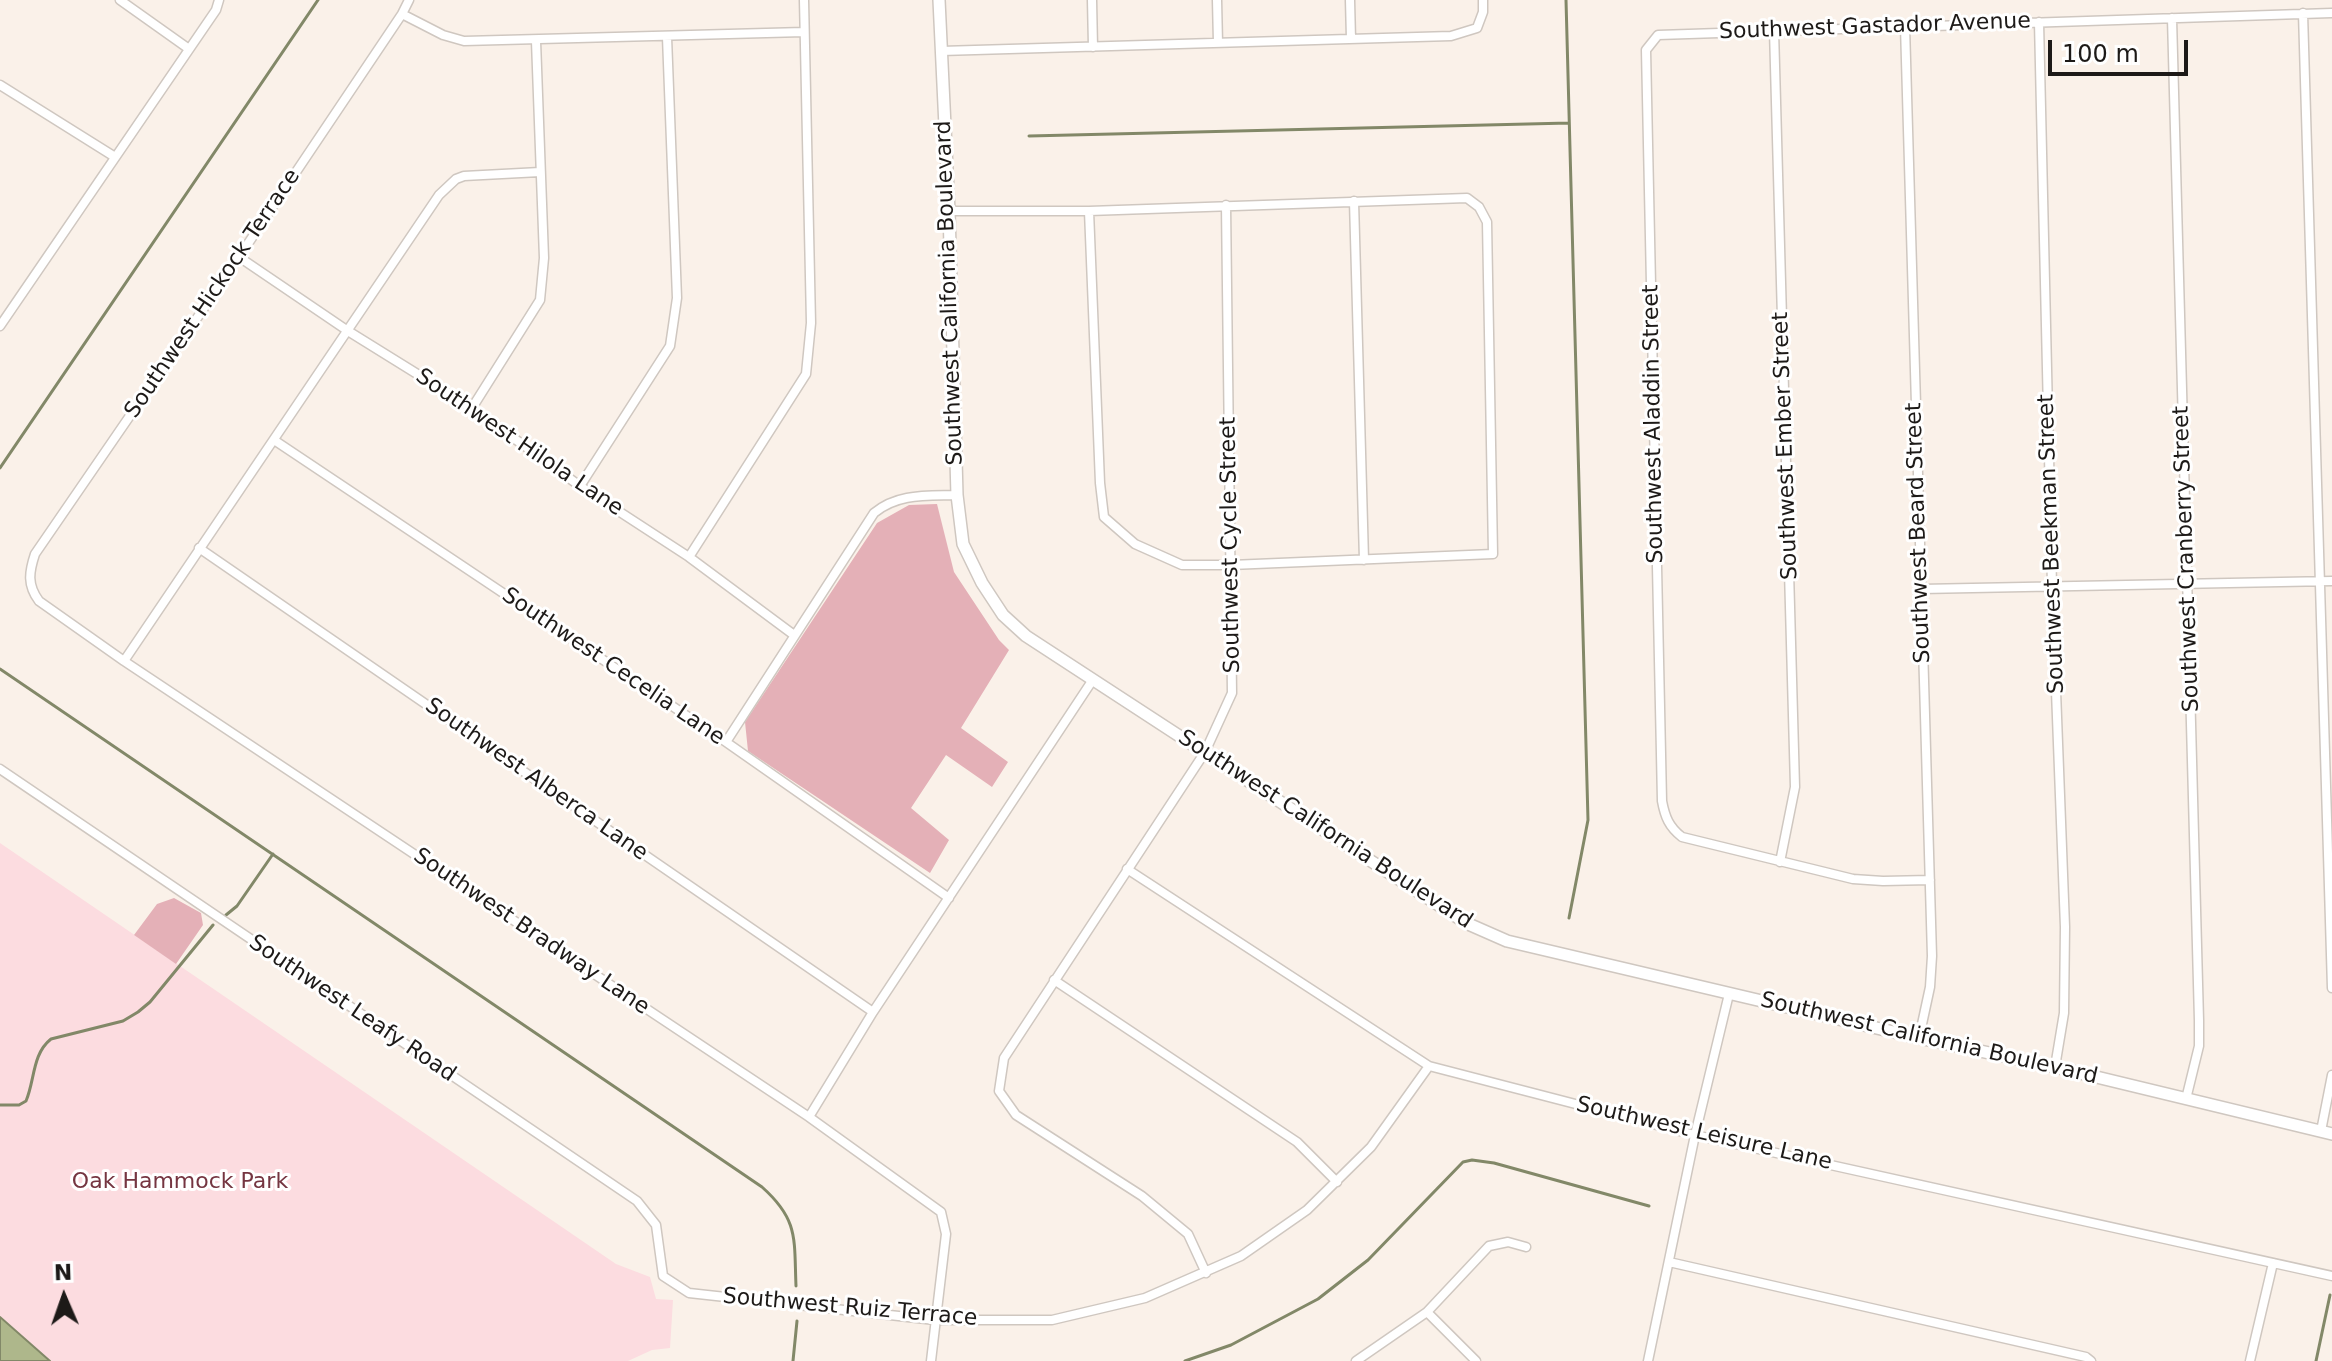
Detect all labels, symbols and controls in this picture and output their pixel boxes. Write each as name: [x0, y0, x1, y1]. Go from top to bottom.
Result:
street label: Southwest Gastador Avenue: [1719, 8, 2031, 46]
scale bar: [2052, 24, 2192, 74]
text: 100 m: [2062, 40, 2139, 68]
street label: Southwest California Boulevard: [931, 120, 969, 466]
street label: Southwest Hickock Terrace: [120, 165, 306, 423]
street label: Southwest Aladdin Street: [1638, 284, 1670, 564]
street label: Southwest Ember Street: [1768, 311, 1804, 581]
street label: Southwest Hilola Lane: [410, 364, 628, 522]
street label: Southwest Beekman Street: [2034, 394, 2070, 694]
street label: Southwest Beard Street: [1901, 402, 1937, 664]
street label: Southwest Cranberry Street: [2168, 405, 2206, 713]
street label: Southwest Cycle Street: [1216, 417, 1246, 673]
street label: Southwest Cecelia Lane: [497, 583, 729, 751]
street label: Southwest Alberca Lane: [420, 693, 652, 867]
street label: Southwest California Boulevard: [1173, 725, 1477, 935]
street label: Southwest Bradway Lane: [408, 843, 654, 1021]
street label: Southwest Leafy Road: [243, 930, 461, 1088]
street label: Southwest California Boulevard: [1758, 987, 2100, 1091]
street label: Southwest Leisure Lane: [1573, 1092, 1835, 1176]
park label: Oak Hammock Park: [72, 1169, 288, 1195]
north arrow: [24, 1257, 104, 1337]
text: N: [53, 1260, 73, 1285]
street label: Southwest Ruiz Terrace: [722, 1284, 978, 1332]

